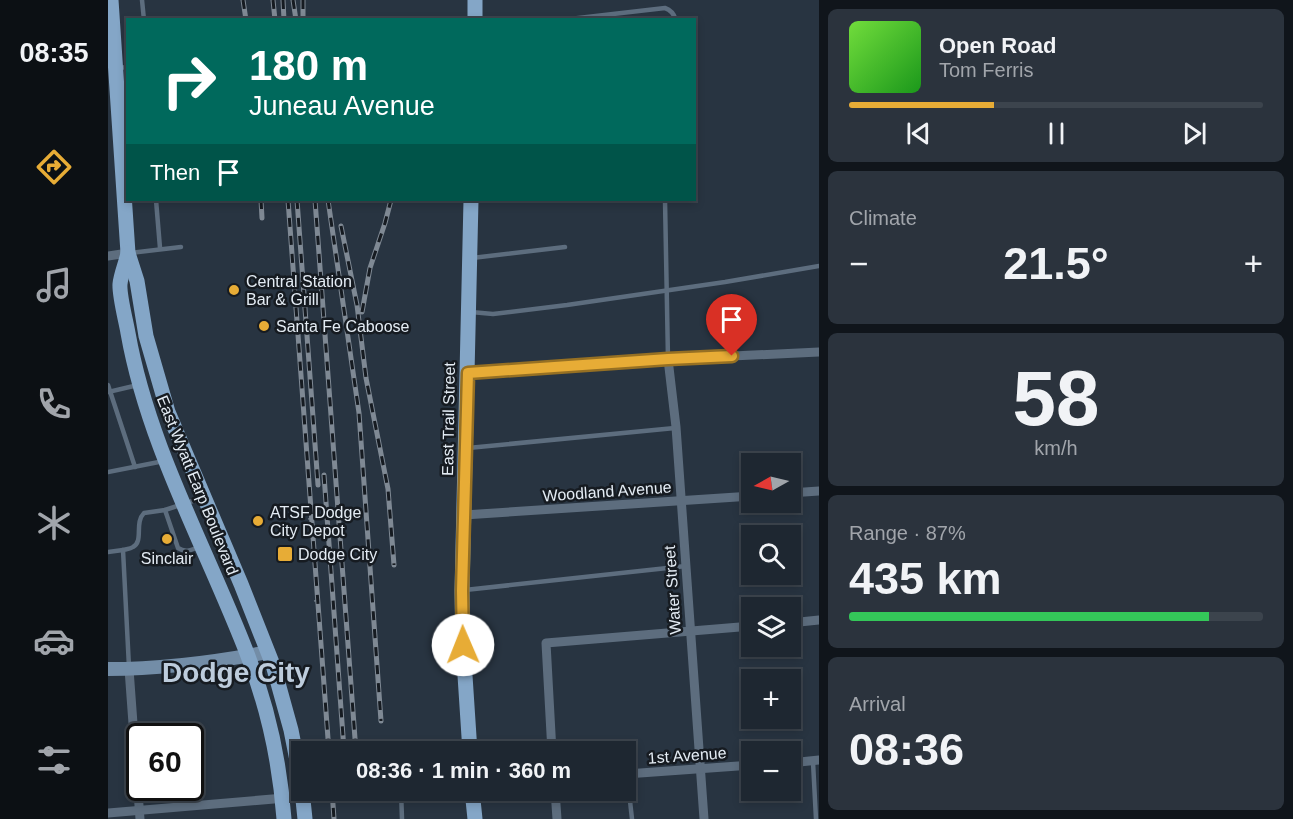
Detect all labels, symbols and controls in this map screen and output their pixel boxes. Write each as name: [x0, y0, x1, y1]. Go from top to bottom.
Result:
text: Open Road: [939, 33, 1056, 58]
text: 08:35: [19, 38, 89, 68]
icon: right: [150, 42, 228, 120]
text: 180 m: [249, 42, 368, 89]
text: Tom Ferris: [939, 59, 1033, 81]
text: Juneau Avenue: [249, 91, 435, 121]
icon: previous: [902, 117, 935, 150]
icon: pause: [1040, 117, 1073, 150]
icon: next: [1178, 117, 1211, 150]
icon: directions: [33, 146, 75, 188]
icon: arrive: [212, 156, 245, 189]
text: Then: [150, 160, 200, 185]
text: Climate: [849, 207, 917, 229]
text: 21.5°: [1003, 238, 1109, 289]
text: −: [849, 245, 868, 282]
text: +: [1244, 245, 1263, 282]
icon: music: [33, 264, 75, 306]
place label: Central Station Bar & Grill: [246, 273, 352, 308]
marker: Central Station Bar & Grill: [227, 283, 241, 297]
pin: [706, 294, 757, 356]
icon: arrive: [715, 303, 748, 336]
place label: Santa Fe Caboose: [276, 318, 410, 335]
marker: Santa Fe Caboose: [257, 319, 271, 333]
text: 58: [1013, 354, 1099, 442]
street label: East Trail Street: [439, 361, 458, 476]
icon: phone: [33, 383, 75, 425]
street label: East Wyatt Earp Boulevard: [154, 393, 241, 577]
text: km/h: [1034, 437, 1078, 459]
north arrow: [741, 453, 801, 513]
map controls: [741, 453, 801, 801]
street label: Woodland Avenue: [542, 479, 672, 504]
icon: climate: [33, 502, 75, 544]
place label: ATSF Dodge City Depot: [270, 504, 361, 539]
marker: ATSF Dodge City Depot: [251, 514, 265, 528]
text: Range · 87%: [849, 522, 966, 544]
button: search: [741, 525, 801, 585]
marker: Sinclair: [160, 532, 174, 546]
street label: Water Street: [661, 544, 684, 635]
marker: Dodge City: [276, 545, 294, 563]
place label: Dodge City: [298, 546, 377, 563]
place label: Sinclair: [141, 550, 194, 567]
text: 435 km: [849, 553, 1002, 604]
button: layers: [741, 597, 801, 657]
position arrow: [431, 613, 495, 677]
icon: car: [33, 620, 75, 662]
district label: Dodge City: [162, 657, 310, 688]
button: +: [741, 669, 801, 729]
text: Arrival: [849, 693, 906, 715]
speed limit sign: 60: [126, 723, 204, 801]
text: 08:36: [849, 724, 964, 775]
icon: filters: [33, 739, 75, 781]
button: −: [741, 741, 801, 801]
street label: 1st Avenue: [647, 744, 727, 767]
text: 08:36 · 1 min · 360 m: [356, 758, 571, 783]

